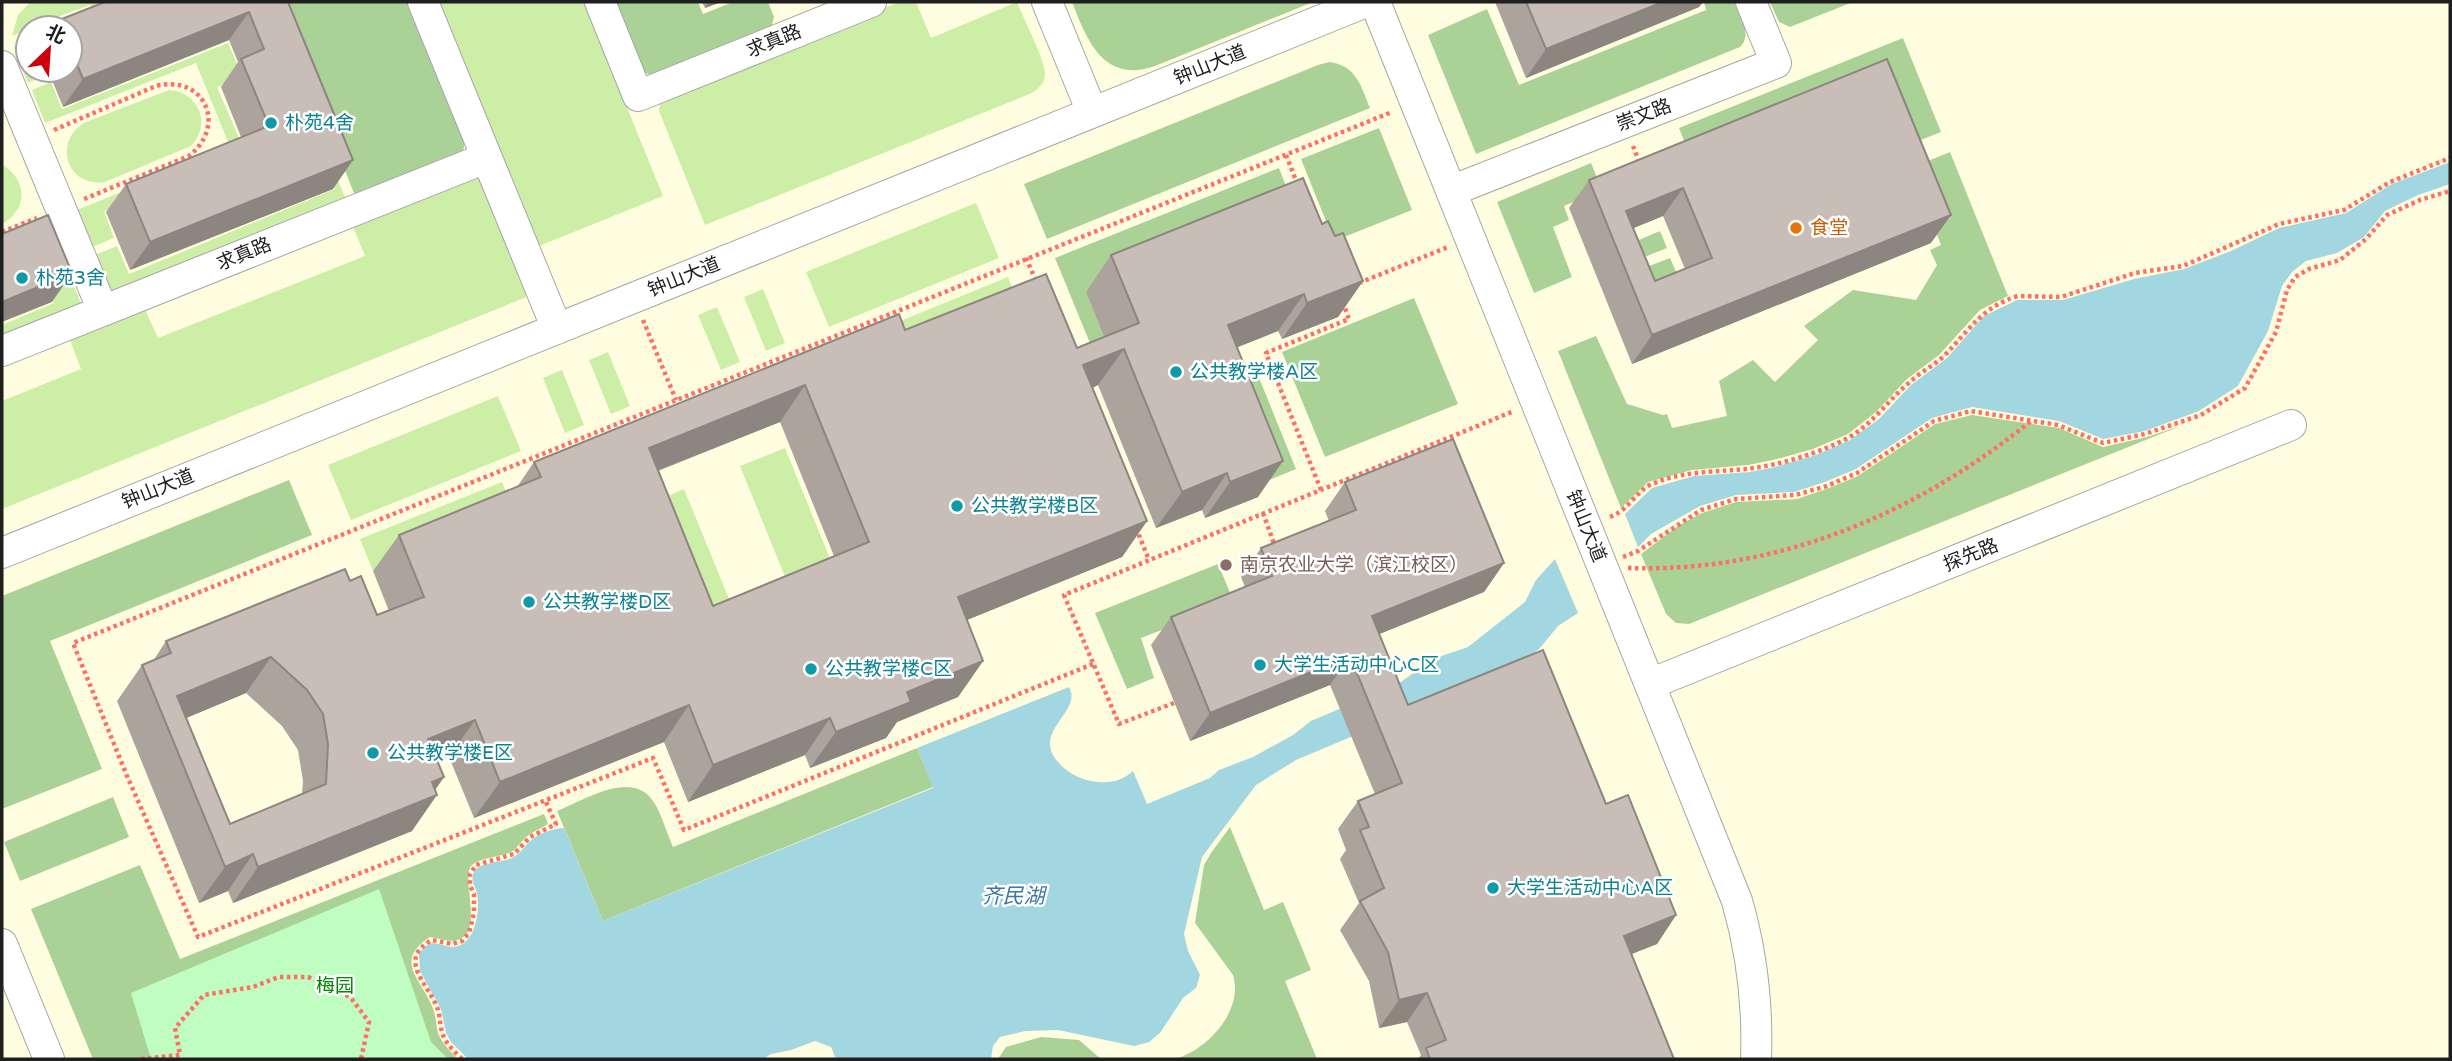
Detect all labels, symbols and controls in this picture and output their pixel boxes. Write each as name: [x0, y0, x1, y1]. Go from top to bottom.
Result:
north arrow: [14, 14, 84, 84]
street label: 求真路: [743, 20, 805, 62]
text: 北: [42, 21, 69, 48]
street label: 钟山大道: [1171, 41, 1249, 89]
street label: 崇文路: [1613, 95, 1675, 135]
place label: 朴苑4舍: [285, 112, 354, 134]
marker: 朴苑4舍: [263, 115, 279, 131]
place label: 食堂: [1810, 217, 1848, 239]
marker: 食堂: [1788, 220, 1804, 236]
street label: 求真路: [213, 233, 275, 275]
street label: 钟山大道: [645, 253, 723, 301]
place label: 朴苑3舍: [36, 267, 105, 289]
marker: 朴苑3舍: [14, 270, 30, 286]
place label: 公共教学楼A区: [1190, 361, 1318, 383]
marker: 公共教学楼A区: [1168, 364, 1184, 380]
street label: 钟山大道: [119, 465, 197, 513]
street label: 钟山大道: [1562, 487, 1610, 565]
place label: 公共教学楼B区: [971, 495, 1098, 517]
marker: 公共教学楼B区: [949, 498, 965, 514]
street label: 探先路: [1940, 534, 2002, 576]
place label: 南京农业大学（滨江校区）: [1240, 554, 1468, 576]
marker: 南京农业大学（滨江校区）: [1218, 557, 1234, 573]
place label: 公共教学楼D区: [543, 591, 671, 613]
marker: 公共教学楼D区: [521, 594, 537, 610]
place label: 大学生活动中心C区: [1274, 654, 1439, 676]
marker: 大学生活动中心C区: [1252, 657, 1268, 673]
place label: 公共教学楼C区: [825, 658, 952, 680]
marker: 公共教学楼C区: [803, 661, 819, 677]
place label: 公共教学楼E区: [387, 742, 513, 764]
marker: 公共教学楼E区: [365, 745, 381, 761]
place label: 大学生活动中心A区: [1507, 877, 1673, 899]
marker: 大学生活动中心A区: [1485, 880, 1501, 896]
water label: 齐民湖: [982, 884, 1047, 909]
park label: 梅园: [316, 975, 354, 997]

